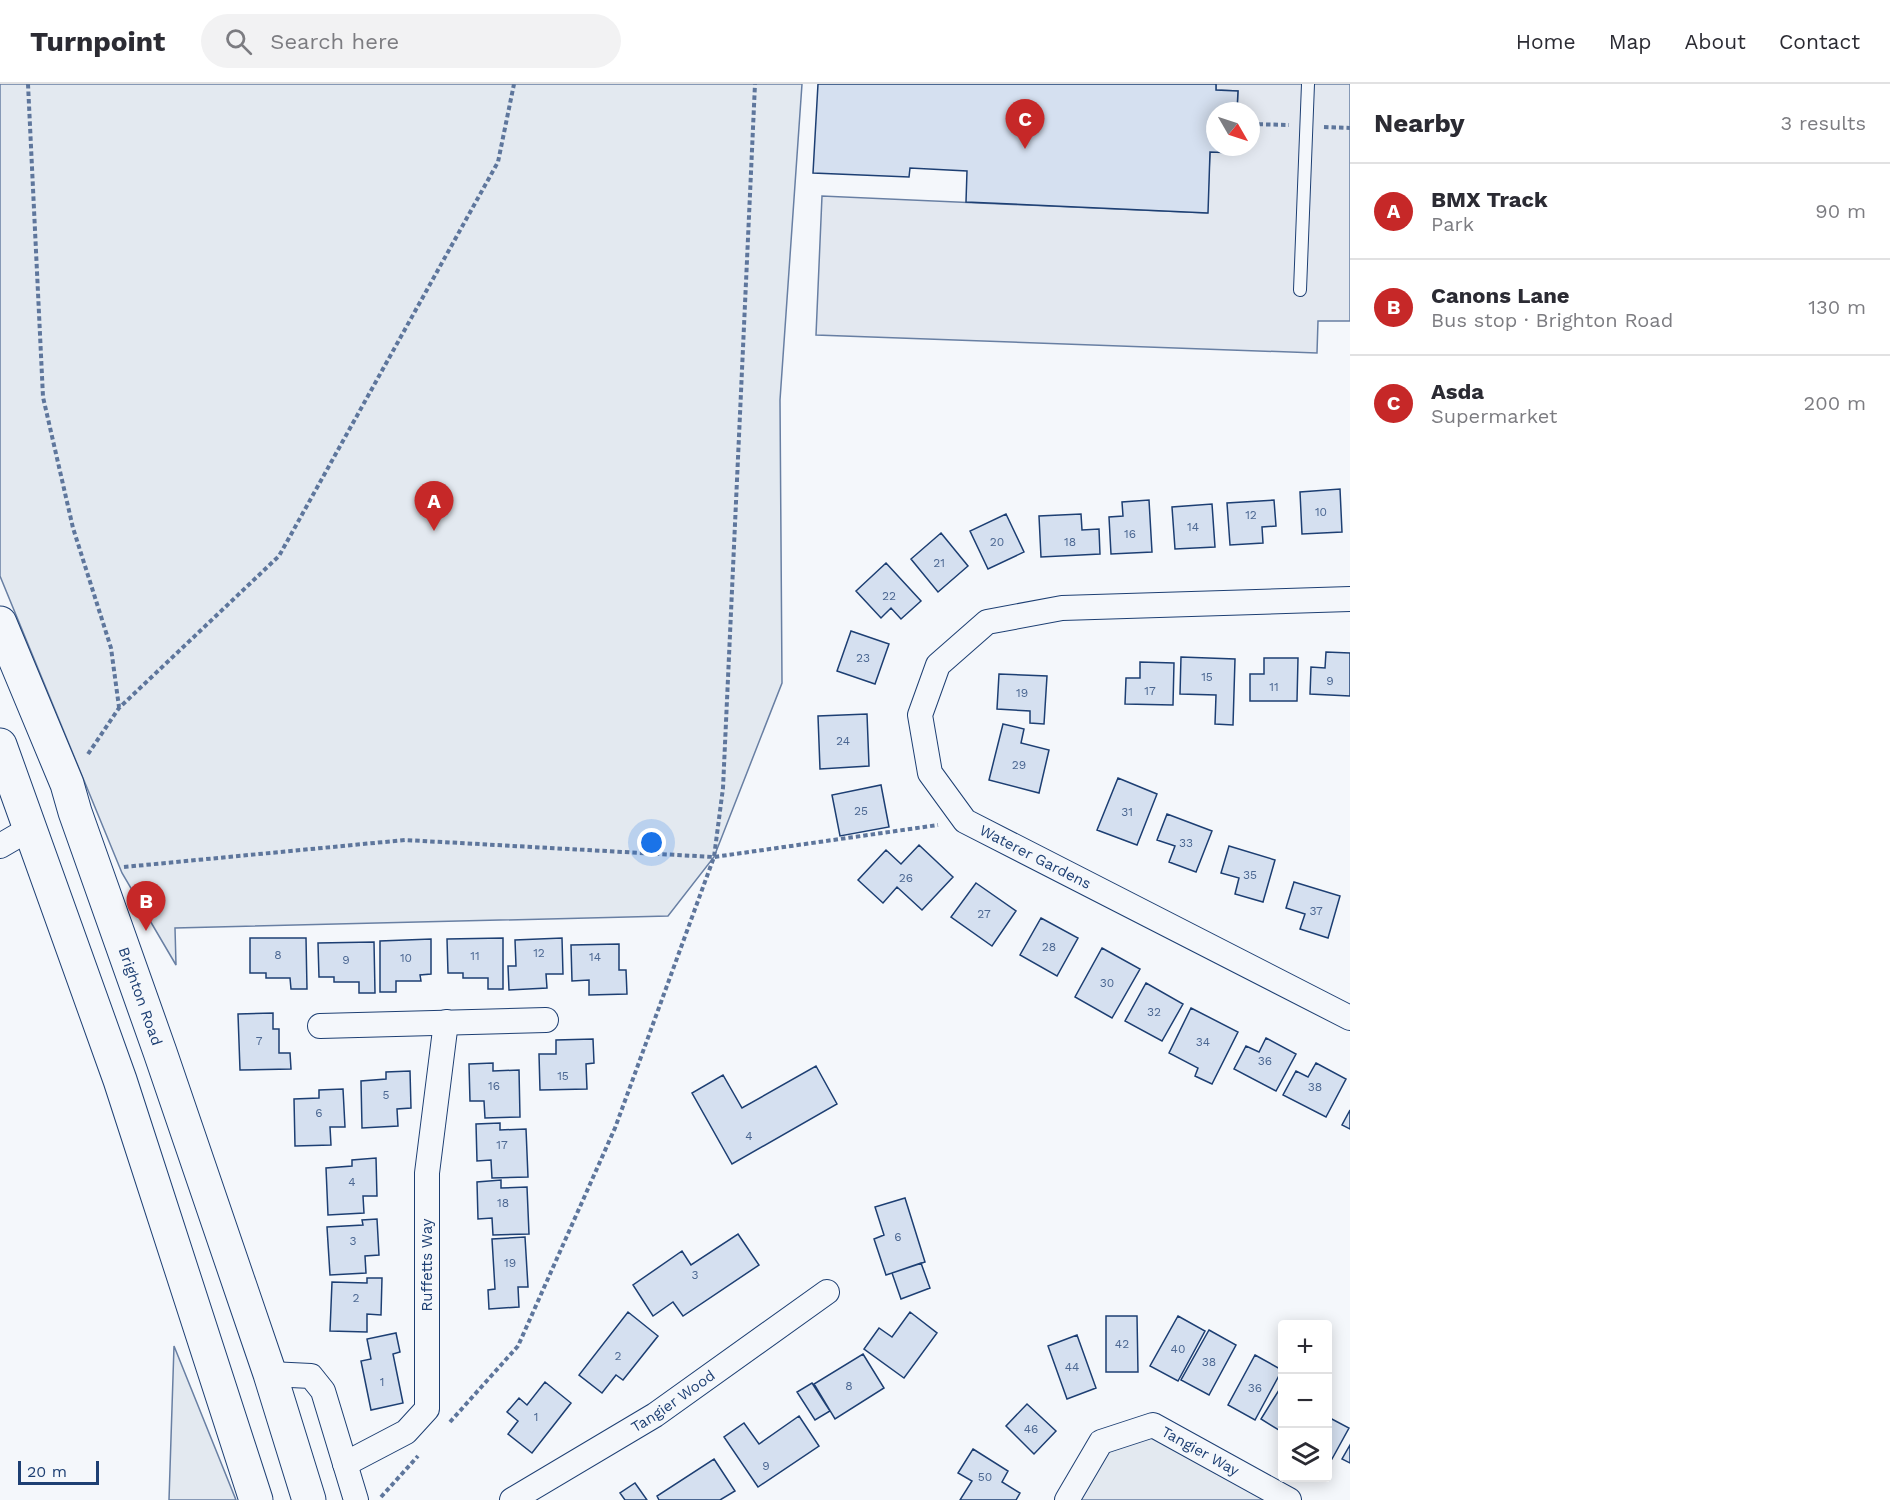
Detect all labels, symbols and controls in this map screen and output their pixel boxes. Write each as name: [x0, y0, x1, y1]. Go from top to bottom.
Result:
search box: [201, 14, 621, 68]
text: Turnpoint: [30, 25, 165, 58]
icon: search: [222, 25, 255, 58]
text: Search here: [270, 29, 399, 54]
text: Home: [1516, 29, 1576, 54]
text: Map: [1609, 29, 1652, 54]
text: About: [1685, 29, 1746, 54]
text: Contact: [1779, 29, 1860, 54]
pin: C: [1006, 100, 1044, 149]
north arrow: [1206, 102, 1260, 156]
text: Nearby: [1374, 108, 1465, 138]
text: 3 results: [1781, 111, 1866, 135]
text: BMX Track: [1431, 187, 1548, 212]
text: A: [1387, 199, 1400, 223]
text: 90 m: [1815, 199, 1866, 223]
text: Park: [1431, 212, 1474, 236]
text: Canons Lane: [1431, 283, 1570, 308]
text: B: [1387, 295, 1400, 319]
text: 130 m: [1808, 295, 1866, 319]
text: Bus stop · Brighton Road: [1431, 308, 1673, 332]
text: Asda: [1431, 379, 1484, 404]
text: C: [1387, 391, 1400, 415]
text: 200 m: [1804, 391, 1866, 415]
text: Supermarket: [1431, 404, 1557, 428]
pin: A: [414, 482, 454, 531]
house number: 10: [1315, 505, 1327, 519]
house number: 12: [1245, 508, 1257, 522]
house number: 14: [1187, 520, 1199, 534]
house number: 16: [1124, 527, 1136, 541]
house number: 20: [990, 535, 1004, 549]
house number: 18: [1064, 535, 1076, 549]
house number: 21: [933, 556, 945, 570]
house number: 22: [882, 589, 896, 603]
house number: 23: [856, 651, 870, 665]
house number: 15: [1201, 670, 1213, 684]
house number: 9: [1326, 674, 1334, 688]
house number: 11: [1269, 680, 1279, 694]
house number: 17: [1144, 684, 1156, 698]
house number: 19: [1016, 686, 1028, 700]
house number: 24: [836, 734, 850, 748]
house number: 29: [1012, 758, 1026, 772]
house number: 25: [854, 804, 868, 818]
house number: 31: [1121, 805, 1133, 819]
street label: Waterer Gardens: [976, 821, 1094, 893]
your location: [637, 828, 666, 857]
house number: 33: [1179, 836, 1193, 850]
house number: 35: [1243, 868, 1257, 882]
house number: 26: [899, 871, 913, 885]
pin: B: [126, 882, 166, 931]
house number: 37: [1309, 904, 1323, 918]
house number: 27: [977, 907, 991, 921]
house number: 28: [1042, 940, 1056, 954]
street label: Brighton Road: [115, 945, 166, 1048]
house number: 12: [533, 946, 545, 960]
house number: 8: [274, 948, 282, 962]
house number: 11: [470, 949, 480, 963]
house number: 14: [589, 950, 601, 964]
house number: 10: [400, 951, 412, 965]
house number: 9: [342, 953, 350, 967]
house number: 30: [1100, 976, 1114, 990]
house number: 32: [1147, 1005, 1161, 1019]
house number: 7: [256, 1034, 263, 1048]
house number: 34: [1196, 1035, 1210, 1049]
house number: 36: [1258, 1054, 1272, 1068]
house number: 15: [557, 1069, 569, 1083]
house number: 16: [488, 1079, 500, 1093]
house number: 38: [1308, 1080, 1322, 1094]
house number: 5: [383, 1088, 390, 1102]
house number: 6: [315, 1106, 323, 1120]
house number: 4: [745, 1129, 753, 1143]
house number: 17: [496, 1138, 508, 1152]
house number: 4: [348, 1175, 356, 1189]
house number: 18: [497, 1196, 509, 1210]
street label: Ruffetts Way: [418, 1218, 436, 1311]
house number: 6: [894, 1230, 902, 1244]
house number: 3: [350, 1234, 357, 1248]
house number: 19: [504, 1256, 516, 1270]
house number: 3: [692, 1268, 699, 1282]
house number: 2: [353, 1291, 360, 1305]
map controls: [1278, 1320, 1332, 1482]
button: +: [1278, 1320, 1332, 1374]
house number: 42: [1115, 1337, 1129, 1351]
house number: 40: [1171, 1342, 1185, 1356]
house number: 2: [615, 1349, 622, 1363]
house number: 38: [1202, 1355, 1216, 1369]
house number: 44: [1065, 1360, 1079, 1374]
street label: Tangier Wood: [628, 1366, 718, 1436]
button: −: [1278, 1374, 1332, 1428]
house number: 1: [380, 1375, 384, 1389]
house number: 8: [845, 1379, 853, 1393]
house number: 36: [1248, 1381, 1262, 1395]
house number: 1: [534, 1410, 538, 1424]
house number: 46: [1024, 1422, 1038, 1436]
street label: Tangier Way: [1158, 1422, 1243, 1480]
button: layers: [1278, 1428, 1332, 1482]
scale bar: [18, 1458, 99, 1486]
house number: 9: [762, 1459, 770, 1473]
text: 20 m: [27, 1462, 67, 1481]
house number: 50: [978, 1470, 992, 1484]

